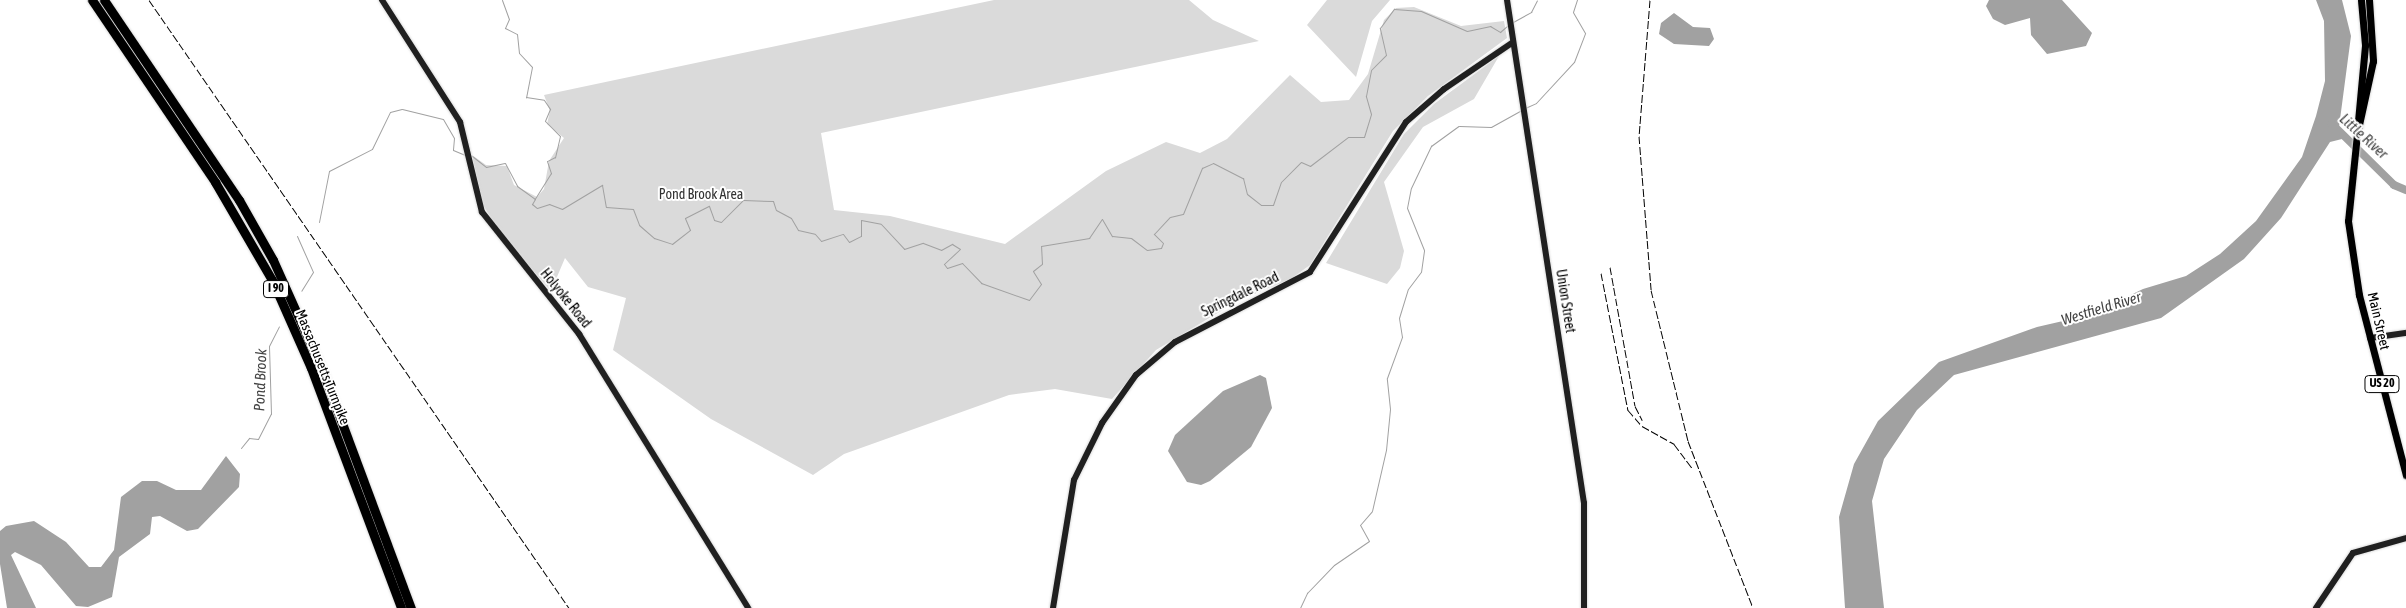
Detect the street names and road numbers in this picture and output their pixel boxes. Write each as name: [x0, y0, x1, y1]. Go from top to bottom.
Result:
street label: Holyoke Road: [537, 265, 595, 331]
street label: Springdale Road: [1199, 268, 1281, 320]
street label: Union Street: [1553, 268, 1579, 334]
road number: I 90: [262, 280, 290, 298]
street label: Main Street: [2364, 291, 2394, 351]
street label: Massachusetts Turnpike: [292, 307, 354, 427]
road number: US 20: [2363, 374, 2401, 394]

